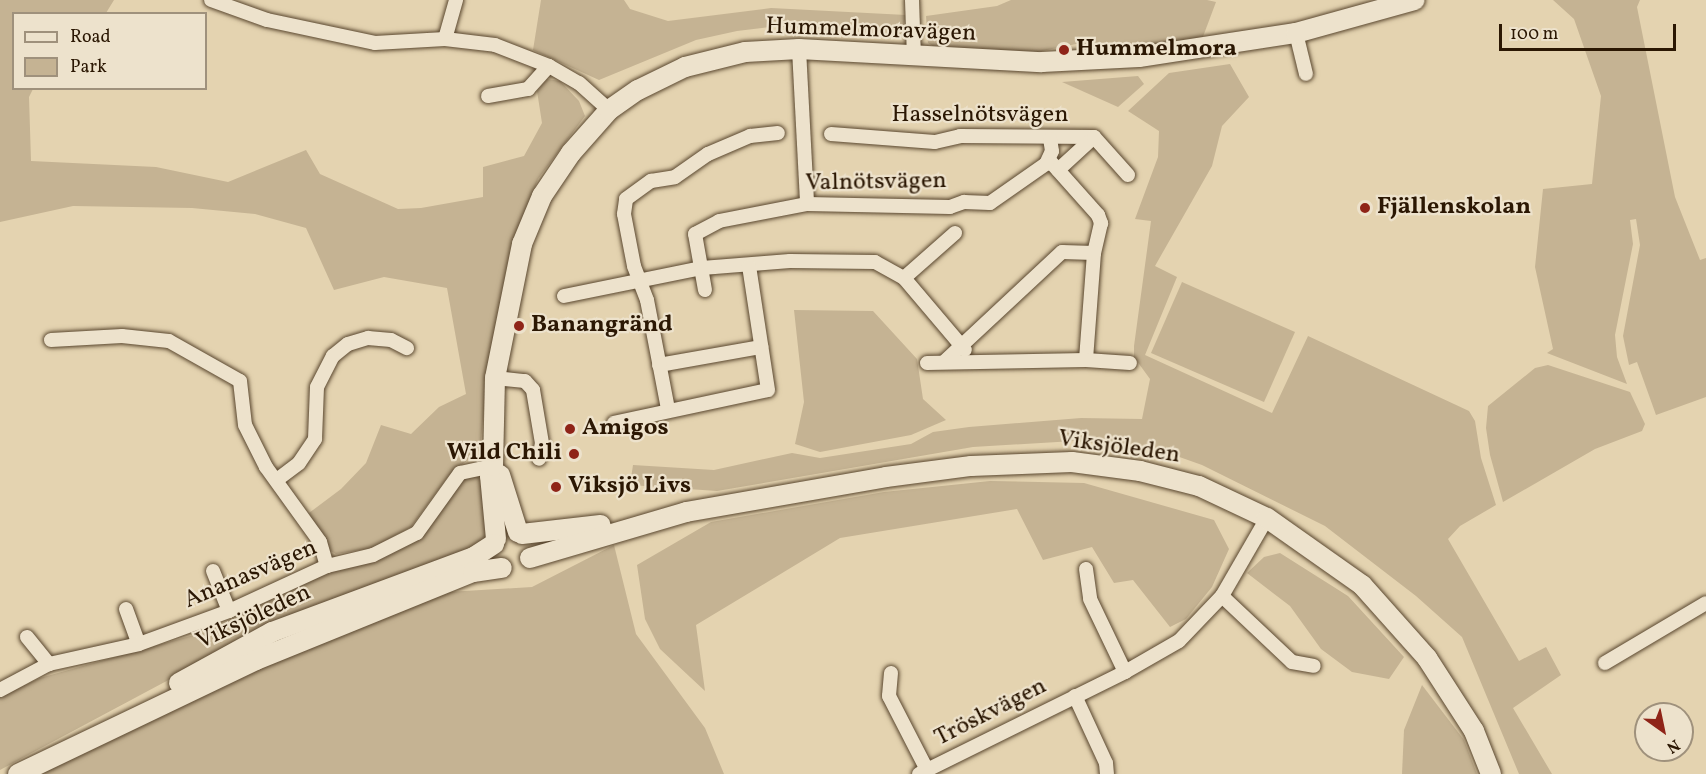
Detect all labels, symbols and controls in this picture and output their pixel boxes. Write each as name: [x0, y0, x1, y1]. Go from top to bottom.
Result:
legend: [12, 12, 207, 90]
scale bar: [1502, 12, 1679, 50]
street label: Hummelmoravägen: [765, 13, 977, 49]
text: 100 m: [1510, 22, 1559, 47]
text: Road: [70, 25, 111, 50]
place label: Hummelmora: [1076, 36, 1237, 64]
marker: Hummelmora: [1057, 43, 1071, 57]
text: Park: [70, 55, 107, 80]
street label: Hasselnötsvägen: [891, 102, 1069, 130]
street label: Valnötsvägen: [805, 167, 947, 199]
place label: Fjällenskolan: [1377, 194, 1531, 222]
marker: Fjällenskolan: [1358, 201, 1372, 215]
place label: Banangränd: [531, 312, 673, 340]
marker: Banangränd: [512, 319, 526, 333]
place label: Amigos: [582, 415, 669, 443]
marker: Amigos: [563, 422, 577, 436]
street label: Viksjöleden: [1056, 425, 1182, 471]
place label: Wild Chili: [447, 440, 562, 468]
marker: Wild Chili: [567, 447, 581, 461]
place label: Viksjö Livs: [568, 473, 691, 501]
marker: Viksjö Livs: [549, 480, 563, 494]
street label: Ananasvägen: [180, 534, 322, 616]
street label: Viksjöleden: [192, 579, 316, 657]
street label: Tröskvägen: [930, 673, 1052, 753]
north arrow: [1634, 702, 1694, 762]
text: N: [1662, 733, 1684, 758]

